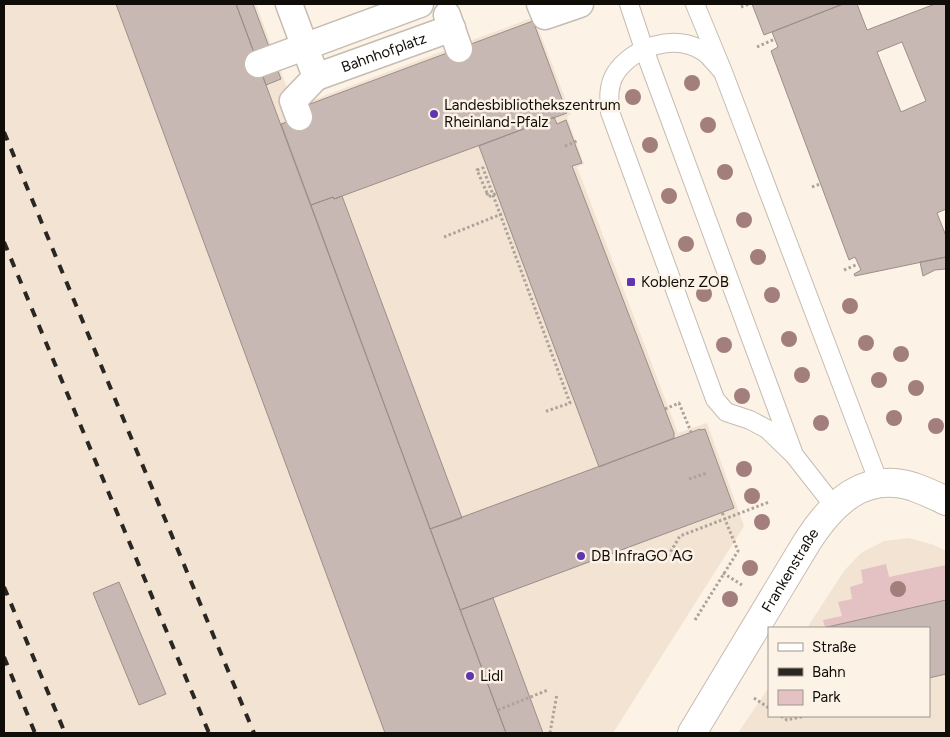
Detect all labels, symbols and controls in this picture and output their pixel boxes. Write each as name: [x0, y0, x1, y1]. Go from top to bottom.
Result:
street label: Bahnhofplatz: [339, 29, 429, 76]
place label: Landesbibliothekszentrum Rheinland-Pfalz: [444, 96, 621, 131]
marker: Landesbibliothekszentrum Rheinland-Pfalz: [428, 108, 440, 120]
place label: Koblenz ZOB: [641, 273, 729, 291]
marker: Koblenz ZOB: [625, 276, 637, 288]
street label: Frankenstraße: [758, 525, 823, 616]
place label: DB InfraGO AG: [591, 547, 693, 565]
marker: DB InfraGO AG: [575, 550, 587, 562]
legend: [768, 627, 930, 717]
text: Straße: [812, 638, 856, 656]
text: Bahn: [812, 663, 846, 681]
place label: Lidl: [480, 667, 503, 685]
marker: Lidl: [464, 670, 476, 682]
text: Park: [812, 688, 841, 706]

